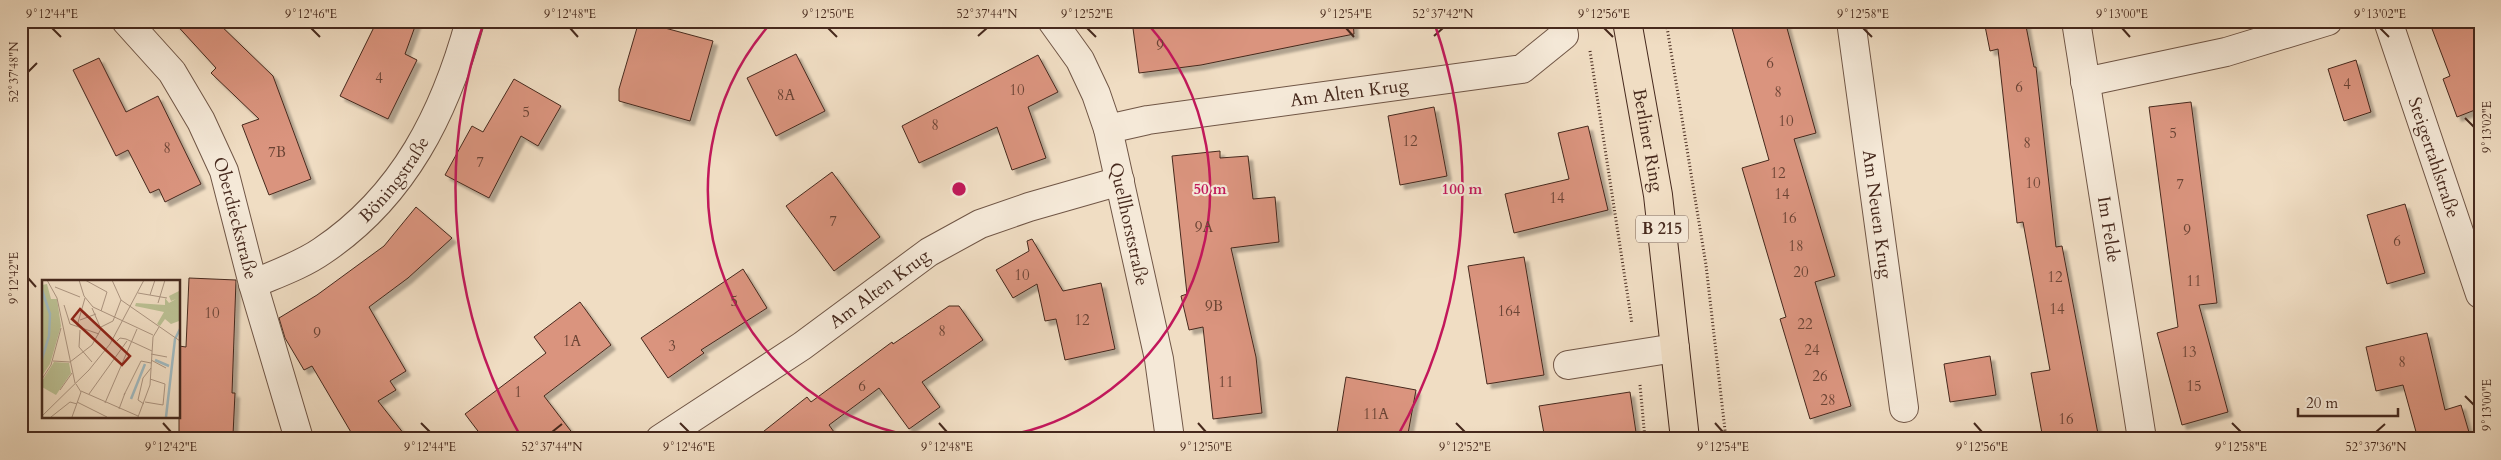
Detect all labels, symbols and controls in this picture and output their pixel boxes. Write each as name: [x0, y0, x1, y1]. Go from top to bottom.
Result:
text: 9°12'44"E: [26, 6, 78, 22]
text: 9°12'46"E: [285, 6, 337, 22]
text: 9°12'48"E: [544, 6, 596, 22]
text: 9°12'50"E: [802, 6, 854, 22]
text: 52°37'44"N: [957, 6, 1018, 22]
text: 9°12'52"E: [1061, 6, 1113, 22]
text: 9°12'54"E: [1320, 6, 1372, 22]
text: 52°37'42"N: [1413, 6, 1474, 22]
text: 9°12'56"E: [1578, 6, 1630, 22]
text: 9°12'58"E: [1837, 6, 1889, 22]
text: 9°13'00"E: [2096, 6, 2148, 22]
text: 9°13'02"E: [2354, 6, 2406, 22]
house number: 9: [1156, 35, 1164, 55]
text: 52°37'48"N: [6, 41, 22, 102]
house number: 6: [1766, 53, 1774, 73]
house number: 4: [375, 68, 383, 88]
street label: Am Alten Krug: [1288, 72, 1411, 113]
house number: 4: [2343, 74, 2351, 94]
house number: 6: [2015, 77, 2023, 97]
house number: 10: [1009, 80, 1025, 100]
house number: 8: [1774, 82, 1782, 102]
house number: 8A: [777, 85, 796, 105]
street label: Berliner Ring: [1627, 87, 1670, 195]
street label: Steigertahlstraße: [2402, 94, 2466, 221]
text: 9°13'02"E: [2479, 101, 2495, 153]
house number: 5: [522, 102, 530, 122]
house number: 10: [1778, 111, 1794, 131]
house number: 8: [931, 115, 939, 135]
house number: 5: [2169, 123, 2177, 143]
house number: 12: [1402, 131, 1418, 151]
street label: Böningstraße: [353, 132, 435, 228]
house number: 8: [2023, 133, 2031, 153]
house number: 8: [163, 138, 171, 158]
house number: 7B: [268, 142, 286, 162]
street label: Am Neuen Krug: [1856, 148, 1899, 281]
house number: 7: [476, 152, 484, 172]
street label: Oberdieckstraße: [207, 153, 264, 282]
street label: Quellhorststraße: [1103, 160, 1155, 288]
house number: 12: [1770, 163, 1786, 183]
house number: 10: [2025, 173, 2041, 193]
house number: 7: [2176, 174, 2184, 194]
text: 50 m: [1193, 179, 1227, 199]
text: 100 m: [1442, 179, 1483, 199]
centre of rings: [950, 180, 968, 198]
house number: 14: [1774, 184, 1790, 204]
house number: 14: [1549, 188, 1565, 208]
street label: Im Felde: [2091, 194, 2126, 264]
house number: 16: [1781, 208, 1797, 228]
house number: 7: [829, 211, 837, 231]
road number: B 215: [1636, 215, 1688, 242]
house number: 9A: [1195, 217, 1214, 237]
house number: 9: [2183, 220, 2191, 240]
house number: 6: [2393, 231, 2401, 251]
house number: 18: [1788, 236, 1804, 256]
street label: Am Alten Krug: [824, 243, 935, 334]
text: 9°12'42"E: [6, 252, 22, 304]
house number: 20: [1793, 262, 1809, 282]
house number: 10: [1014, 265, 1030, 285]
house number: 12: [2047, 267, 2063, 287]
house number: 11: [2186, 271, 2202, 291]
inset map: [42, 280, 180, 418]
house number: 5: [730, 291, 738, 311]
house number: 9B: [1205, 296, 1223, 316]
house number: 14: [2049, 299, 2065, 319]
house number: 164: [1497, 301, 1521, 321]
house number: 10: [204, 303, 220, 323]
house number: 12: [1074, 310, 1090, 330]
house number: 22: [1797, 314, 1813, 334]
house number: 8: [938, 321, 946, 341]
house number: 9: [313, 323, 321, 343]
house number: 1A: [563, 331, 582, 351]
house number: 3: [668, 336, 676, 356]
house number: 24: [1804, 340, 1820, 360]
house number: 13: [2181, 342, 2197, 362]
house number: 8: [2398, 352, 2406, 372]
house number: 26: [1812, 366, 1828, 386]
house number: 11: [1218, 372, 1234, 392]
house number: 6: [858, 376, 866, 396]
house number: 15: [2186, 376, 2202, 396]
text: 9°13'00"E: [2479, 379, 2495, 431]
house number: 1: [514, 382, 522, 402]
scale bar: [2298, 385, 2398, 417]
house number: 28: [1820, 390, 1836, 410]
text: 20 m: [2306, 393, 2338, 413]
house number: 11A: [1363, 404, 1389, 424]
house number: 16: [2058, 409, 2074, 429]
text: 9°12'42"E: [145, 439, 197, 455]
text: 9°12'44"E: [404, 439, 456, 455]
text: 52°37'44"N: [522, 439, 583, 455]
text: 9°12'46"E: [663, 439, 715, 455]
text: 9°12'48"E: [921, 439, 973, 455]
text: 9°12'50"E: [1180, 439, 1232, 455]
text: 9°12'52"E: [1439, 439, 1491, 455]
text: 9°12'54"E: [1697, 439, 1749, 455]
text: 9°12'56"E: [1956, 439, 2008, 455]
text: 9°12'58"E: [2215, 439, 2267, 455]
text: 52°37'36"N: [2346, 439, 2407, 455]

